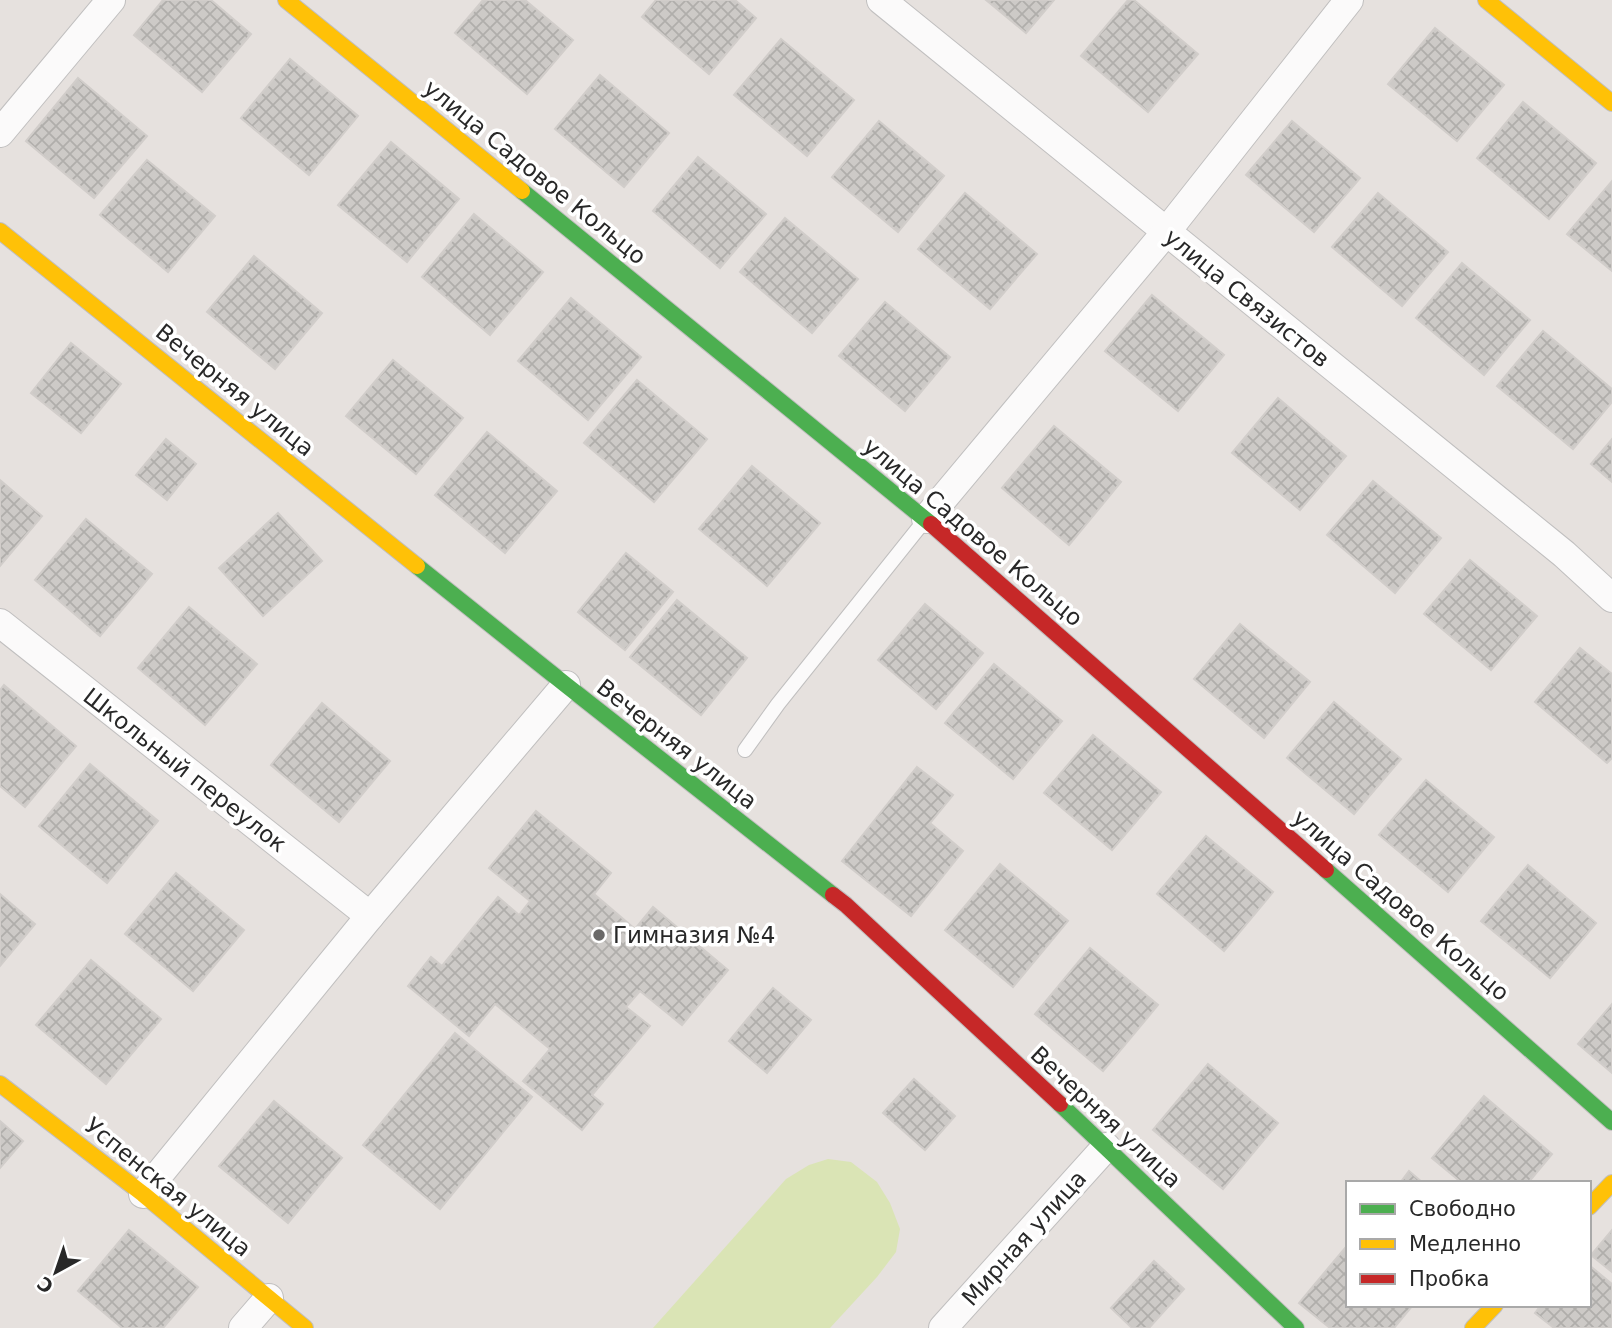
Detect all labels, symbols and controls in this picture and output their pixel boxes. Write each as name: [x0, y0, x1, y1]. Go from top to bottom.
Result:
street label: улица Садовое Кольцо: [419, 74, 651, 270]
street label: улица Связистов: [1159, 224, 1335, 372]
street label: Вечерняя улица: [151, 318, 319, 462]
street label: улица Садовое Кольцо: [858, 433, 1088, 631]
street label: Вечерняя улица: [592, 674, 762, 814]
street label: Школьный переулок: [78, 683, 292, 857]
street label: улица Садовое Кольцо: [1288, 804, 1514, 1006]
place label: Гимназия №4: [613, 922, 775, 948]
marker: Гимназия №4: [591, 927, 607, 943]
street label: Вечерняя улица: [1026, 1041, 1186, 1193]
street label: Успенская улица: [80, 1112, 256, 1262]
street label: Мирная улица: [957, 1165, 1091, 1311]
legend: [1346, 1181, 1591, 1307]
text: Свободно: [1409, 1197, 1516, 1221]
text: Медленно: [1409, 1232, 1521, 1256]
north arrow: [21, 1237, 91, 1307]
text: Пробка: [1409, 1267, 1489, 1291]
text: С: [33, 1272, 57, 1298]

